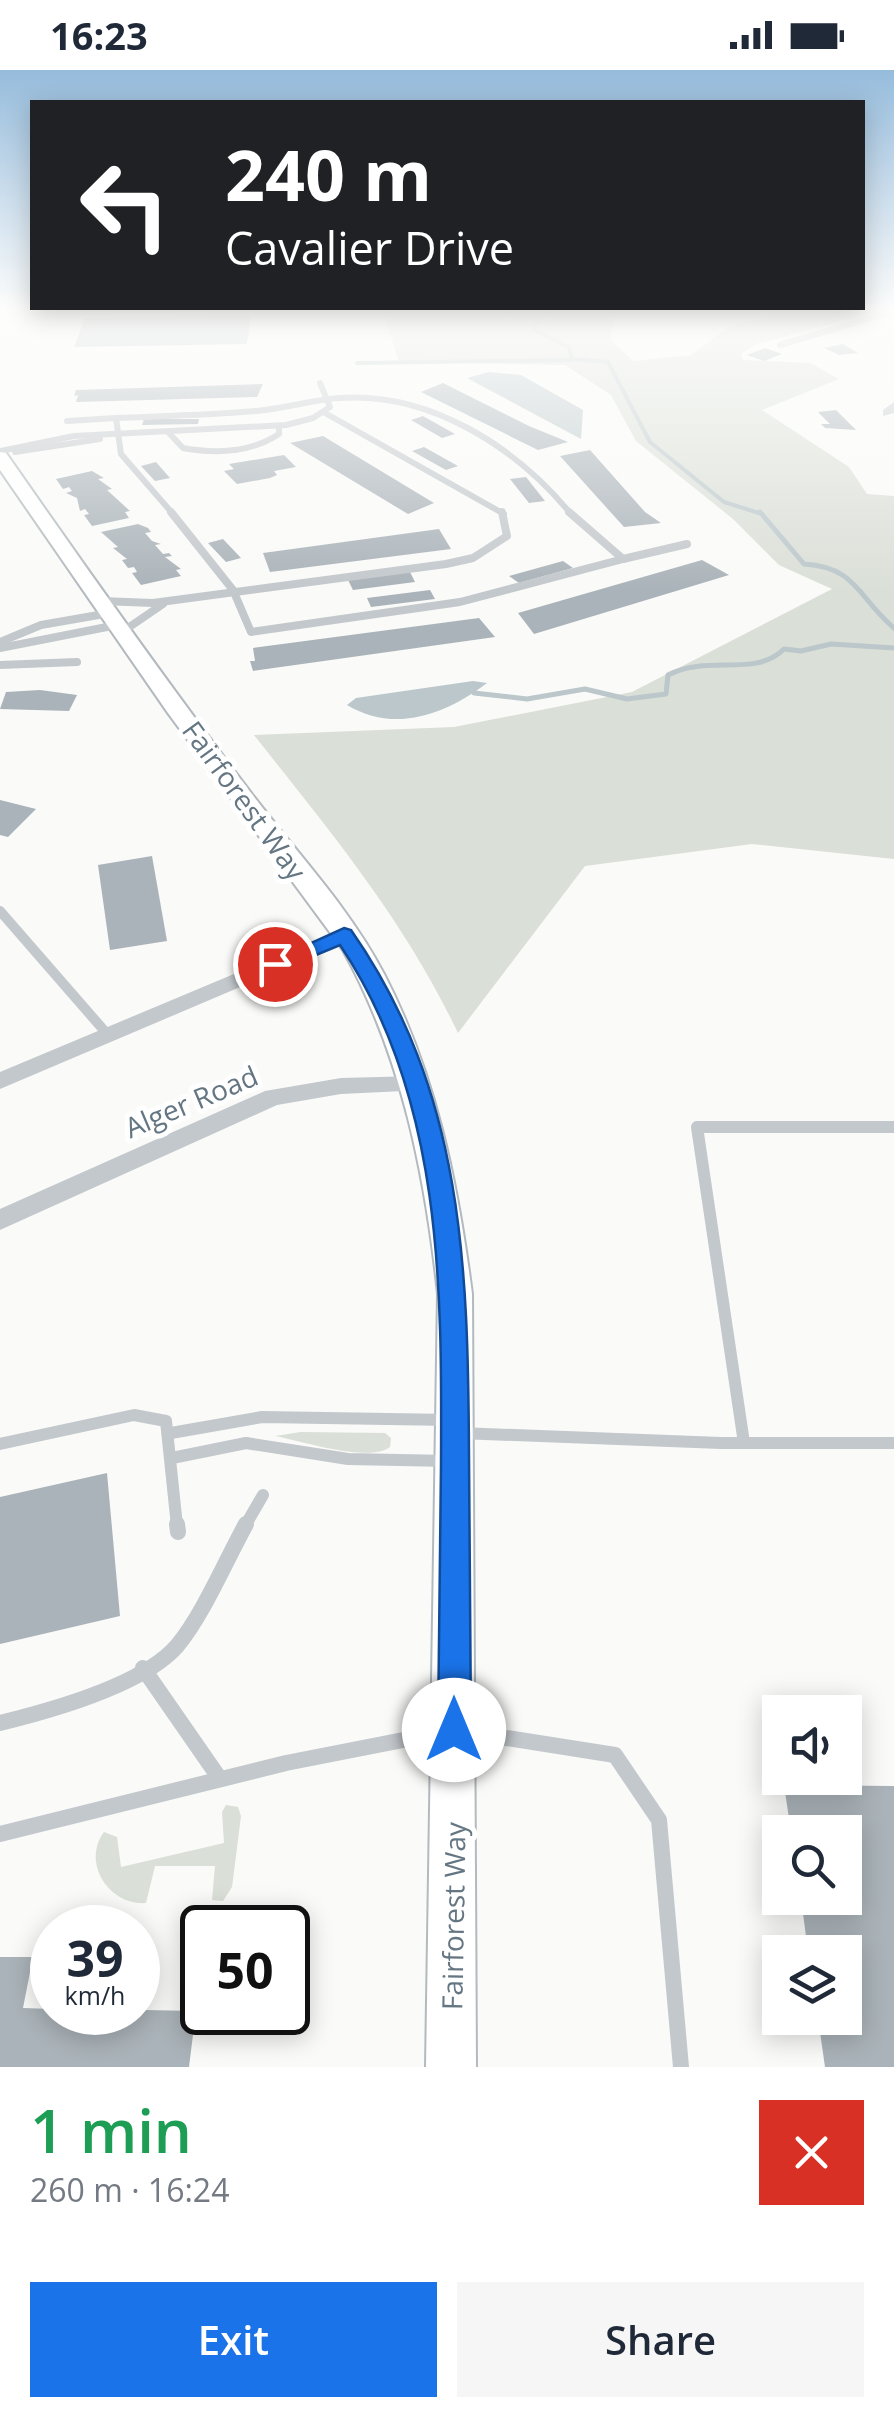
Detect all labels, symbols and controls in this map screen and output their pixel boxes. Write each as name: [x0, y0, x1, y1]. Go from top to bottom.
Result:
text: 16:23: [50, 9, 148, 61]
text: 240 m: [225, 126, 432, 222]
icon: left: [60, 140, 190, 270]
text: Cavalier Drive: [225, 217, 514, 278]
street label: Fairforest Way: [174, 713, 316, 888]
pin: [233, 922, 318, 1007]
icon: arrive: [248, 937, 303, 992]
street label: Alger Road: [119, 1056, 263, 1146]
position arrow: [402, 1678, 506, 1782]
map controls: [762, 1695, 862, 2035]
button: sound: [762, 1695, 862, 1795]
button: search: [762, 1815, 862, 1915]
street label: Fairforest Way: [432, 1821, 474, 2010]
speed limit sign: 50: [180, 1905, 310, 2035]
text: 39: [66, 1924, 124, 1992]
button: layers: [762, 1935, 862, 2035]
text: km/h: [65, 1978, 125, 2012]
text: 1 min: [30, 2089, 192, 2171]
button: close: [759, 2100, 864, 2205]
text: 260 m · 16:24: [30, 2168, 229, 2211]
button: Exit: [30, 2282, 437, 2397]
button: Share: [457, 2282, 864, 2397]

